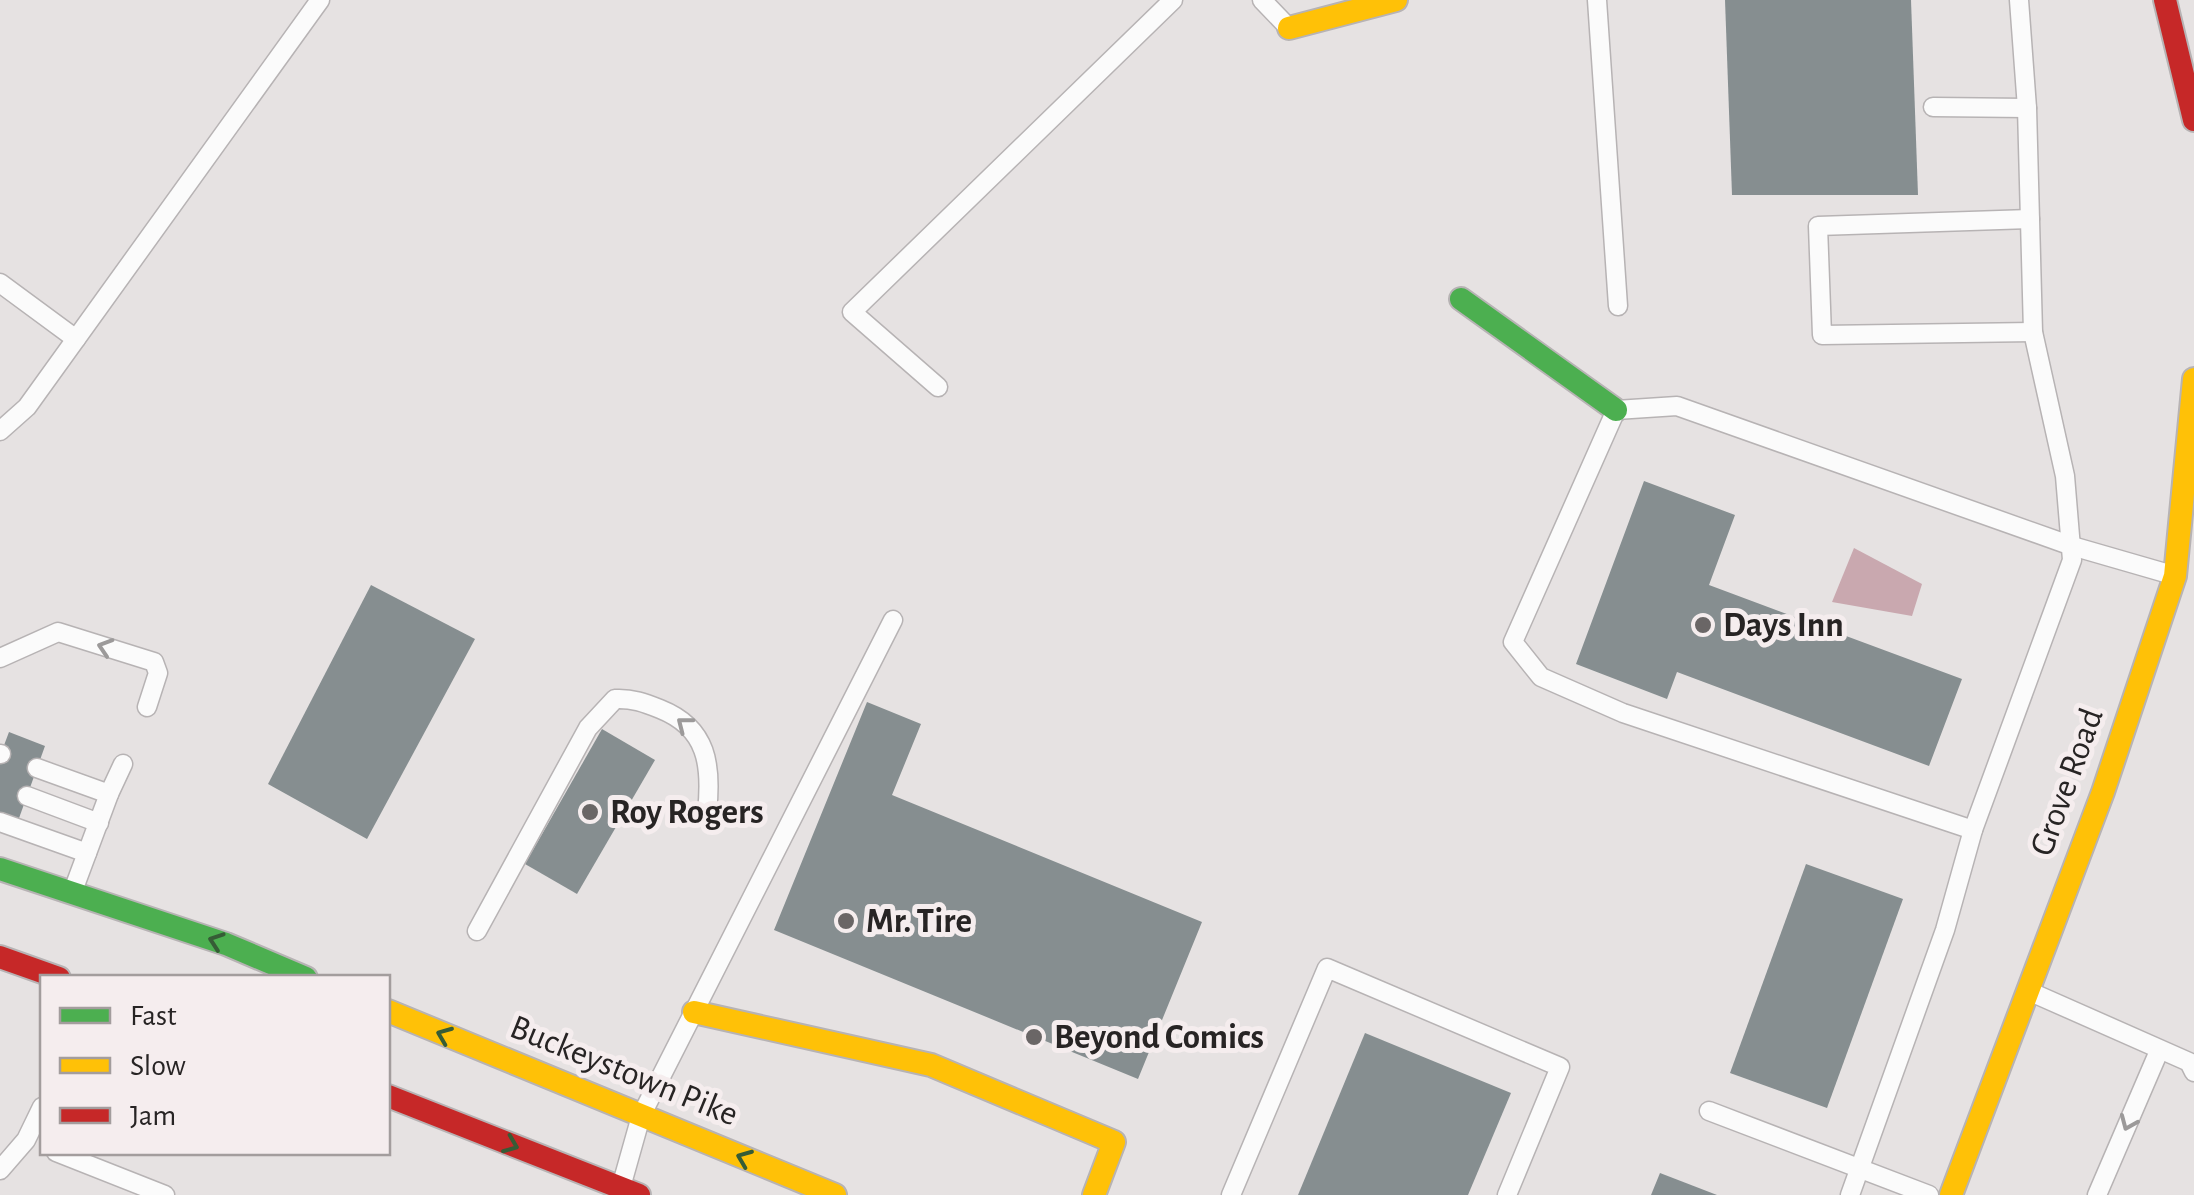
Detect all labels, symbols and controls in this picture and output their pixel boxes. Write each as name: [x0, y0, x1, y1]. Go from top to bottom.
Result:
place label: Days Inn: [1723, 608, 1844, 643]
marker: Days Inn: [1692, 614, 1714, 636]
one-way arrow: [98, 638, 115, 659]
street label: Grove Road: [2024, 704, 2110, 860]
one-way arrow: [677, 719, 695, 736]
place label: Roy Rogers: [610, 795, 764, 830]
marker: Roy Rogers: [579, 801, 601, 823]
place label: Mr. Tire: [866, 904, 972, 939]
marker: Mr. Tire: [835, 910, 857, 932]
one-way arrow: [208, 932, 226, 953]
legend: [40, 975, 390, 1155]
text: Fast: [130, 1001, 177, 1031]
street label: Buckeystown Pike: [505, 1009, 743, 1133]
place label: Beyond Comics: [1054, 1020, 1264, 1055]
one-way arrow: [436, 1026, 454, 1046]
marker: Beyond Comics: [1023, 1026, 1045, 1048]
text: Slow: [130, 1051, 186, 1081]
text: Jam: [130, 1101, 176, 1131]
one-way arrow: [2120, 1113, 2140, 1131]
one-way arrow: [501, 1134, 518, 1154]
one-way arrow: [737, 1150, 754, 1170]

